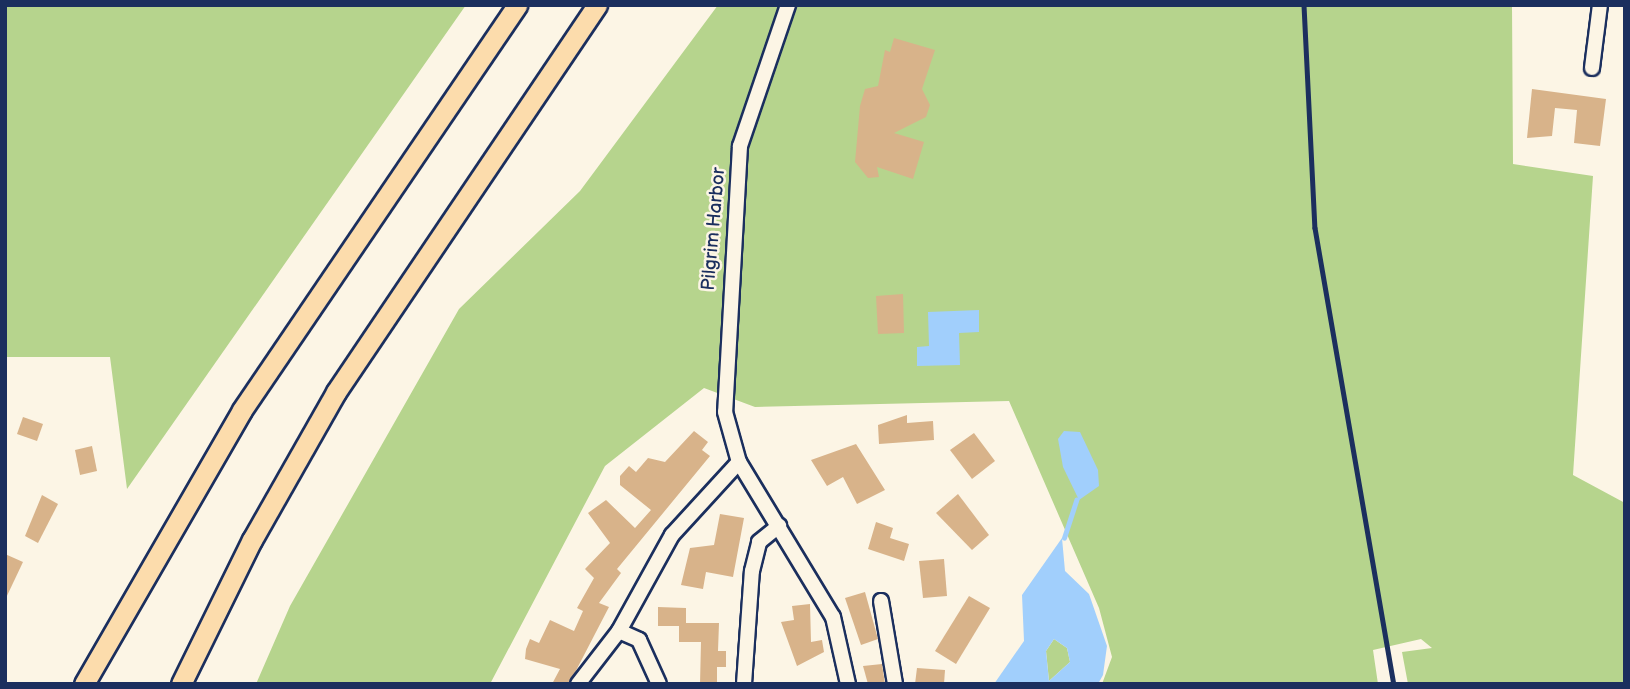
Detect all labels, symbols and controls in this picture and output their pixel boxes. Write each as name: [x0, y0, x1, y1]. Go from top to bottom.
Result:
street label: Pilgrim Harbor: [697, 167, 731, 291]

